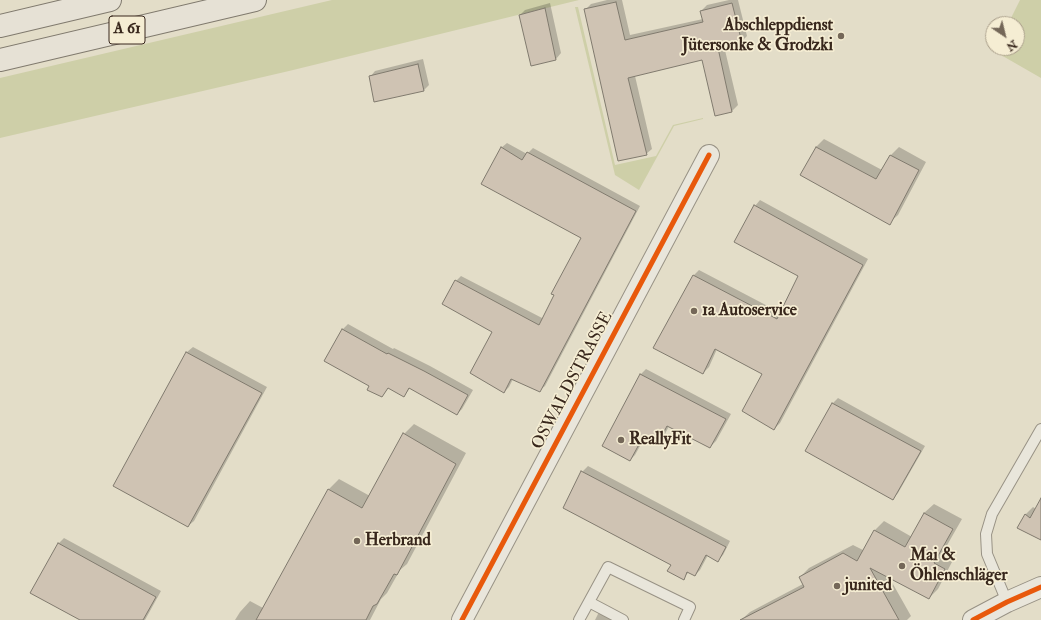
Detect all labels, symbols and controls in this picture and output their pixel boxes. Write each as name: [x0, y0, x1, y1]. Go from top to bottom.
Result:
road number: A 61: [109, 16, 145, 44]
place label: Abschleppdienst Jütersonke & Grodzki: [682, 16, 833, 56]
north arrow: [985, 16, 1025, 56]
marker: Abschleppdienst Jütersonke & Grodzki: [836, 31, 846, 41]
text: N: [1004, 37, 1019, 54]
place label: 1a Autoservice: [702, 301, 797, 321]
marker: 1a Autoservice: [689, 306, 699, 316]
street label: OSWALDSTRASSE: [528, 309, 618, 453]
place label: ReallyFit: [629, 430, 691, 450]
marker: ReallyFit: [616, 435, 626, 445]
place label: Herbrand: [365, 531, 431, 551]
marker: Herbrand: [352, 536, 362, 546]
place label: Mai & Öhlenschläger: [910, 546, 1008, 586]
marker: Mai & Öhlenschläger: [897, 561, 907, 571]
place label: junited: [845, 576, 892, 596]
marker: junited: [832, 581, 842, 591]

